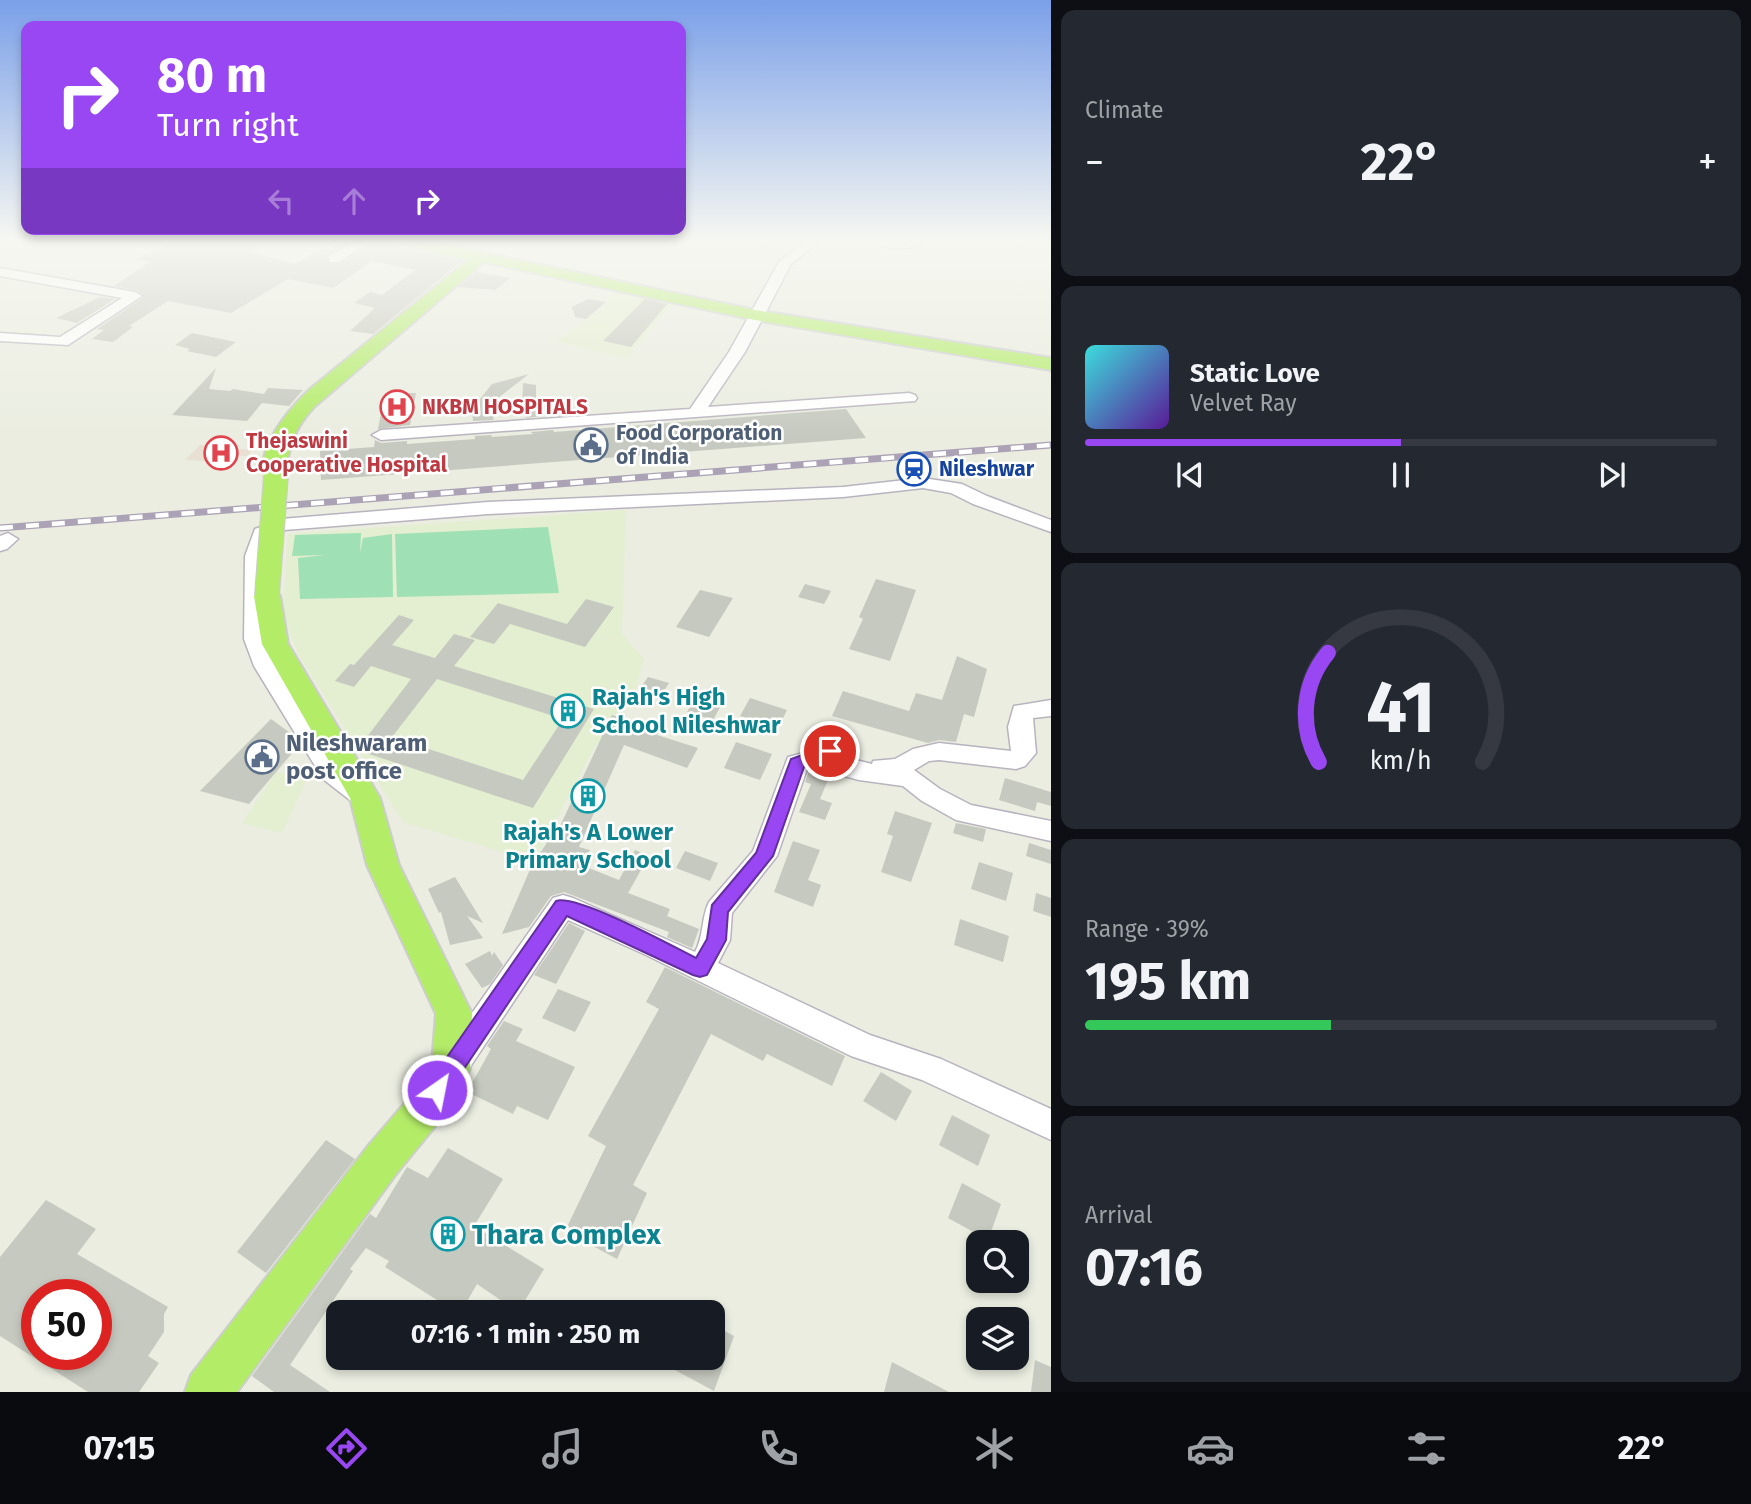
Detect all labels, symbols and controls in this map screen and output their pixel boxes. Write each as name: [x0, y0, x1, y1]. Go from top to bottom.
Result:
text: 80 m: [157, 46, 267, 105]
icon: right: [42, 49, 133, 140]
text: Climate: [1085, 96, 1164, 124]
text: Turn right: [157, 106, 299, 144]
text: 22°: [1361, 131, 1441, 194]
text: −: [1085, 139, 1104, 185]
text: +: [1698, 139, 1717, 185]
icon: left: [262, 182, 300, 220]
icon: ahead: [335, 182, 373, 220]
icon: right: [408, 182, 446, 220]
text: Static Love: [1190, 358, 1320, 389]
hospital icon: NKBM HOSPITALS: [378, 388, 416, 426]
text: Velvet Ray: [1190, 389, 1297, 417]
place label: NKBM HOSPITALS: [422, 394, 588, 420]
place label: Food Corporation of India: [616, 420, 782, 470]
public building icon: Food Corporation of India: [572, 426, 610, 464]
place label: Thejaswini Cooperative Hospital: [246, 428, 448, 478]
hospital icon: Thejaswini Cooperative Hospital: [202, 434, 240, 472]
station icon: Nileshwar: [895, 450, 933, 488]
place label: Nileshwar: [939, 456, 1035, 482]
icon: previous: [1171, 456, 1209, 494]
icon: pause: [1382, 456, 1420, 494]
icon: next: [1593, 456, 1631, 494]
text: 41: [1366, 664, 1436, 751]
place label: Rajah's High School Nileshwar: [592, 683, 781, 739]
building icon: Rajah's High School Nileshwar: [549, 692, 587, 730]
pin: [800, 721, 860, 781]
place label: Nileshwaram post office: [286, 729, 427, 785]
icon: arrive: [811, 732, 849, 770]
public building icon: Nileshwaram post office: [243, 738, 281, 776]
text: km/h: [1370, 746, 1432, 776]
building icon: Rajah's A Lower Primary School: [569, 777, 607, 815]
place label: Rajah's A Lower Primary School: [503, 818, 673, 874]
text: Range · 39%: [1085, 915, 1209, 943]
text: 195 km: [1085, 950, 1251, 1013]
position arrow: [400, 1053, 474, 1127]
text: Arrival: [1085, 1201, 1152, 1229]
building icon: Thara Complex: [429, 1215, 467, 1253]
place label: Thara Complex: [472, 1218, 661, 1251]
map controls: [966, 1230, 1029, 1370]
button: search: [966, 1230, 1029, 1293]
text: 07:16: [1085, 1236, 1203, 1299]
speed limit sign: 50: [21, 1279, 112, 1370]
button: layers: [966, 1307, 1029, 1370]
text: 07:16 · 1 min · 250 m: [411, 1319, 640, 1350]
icon: directions: [322, 1424, 371, 1473]
icon: music: [538, 1424, 587, 1473]
icon: phone: [754, 1424, 803, 1473]
icon: climate: [970, 1424, 1019, 1473]
icon: car: [1186, 1424, 1235, 1473]
icon: filters: [1402, 1424, 1451, 1473]
text: 07:15: [83, 1429, 155, 1467]
text: 22°: [1618, 1429, 1667, 1467]

